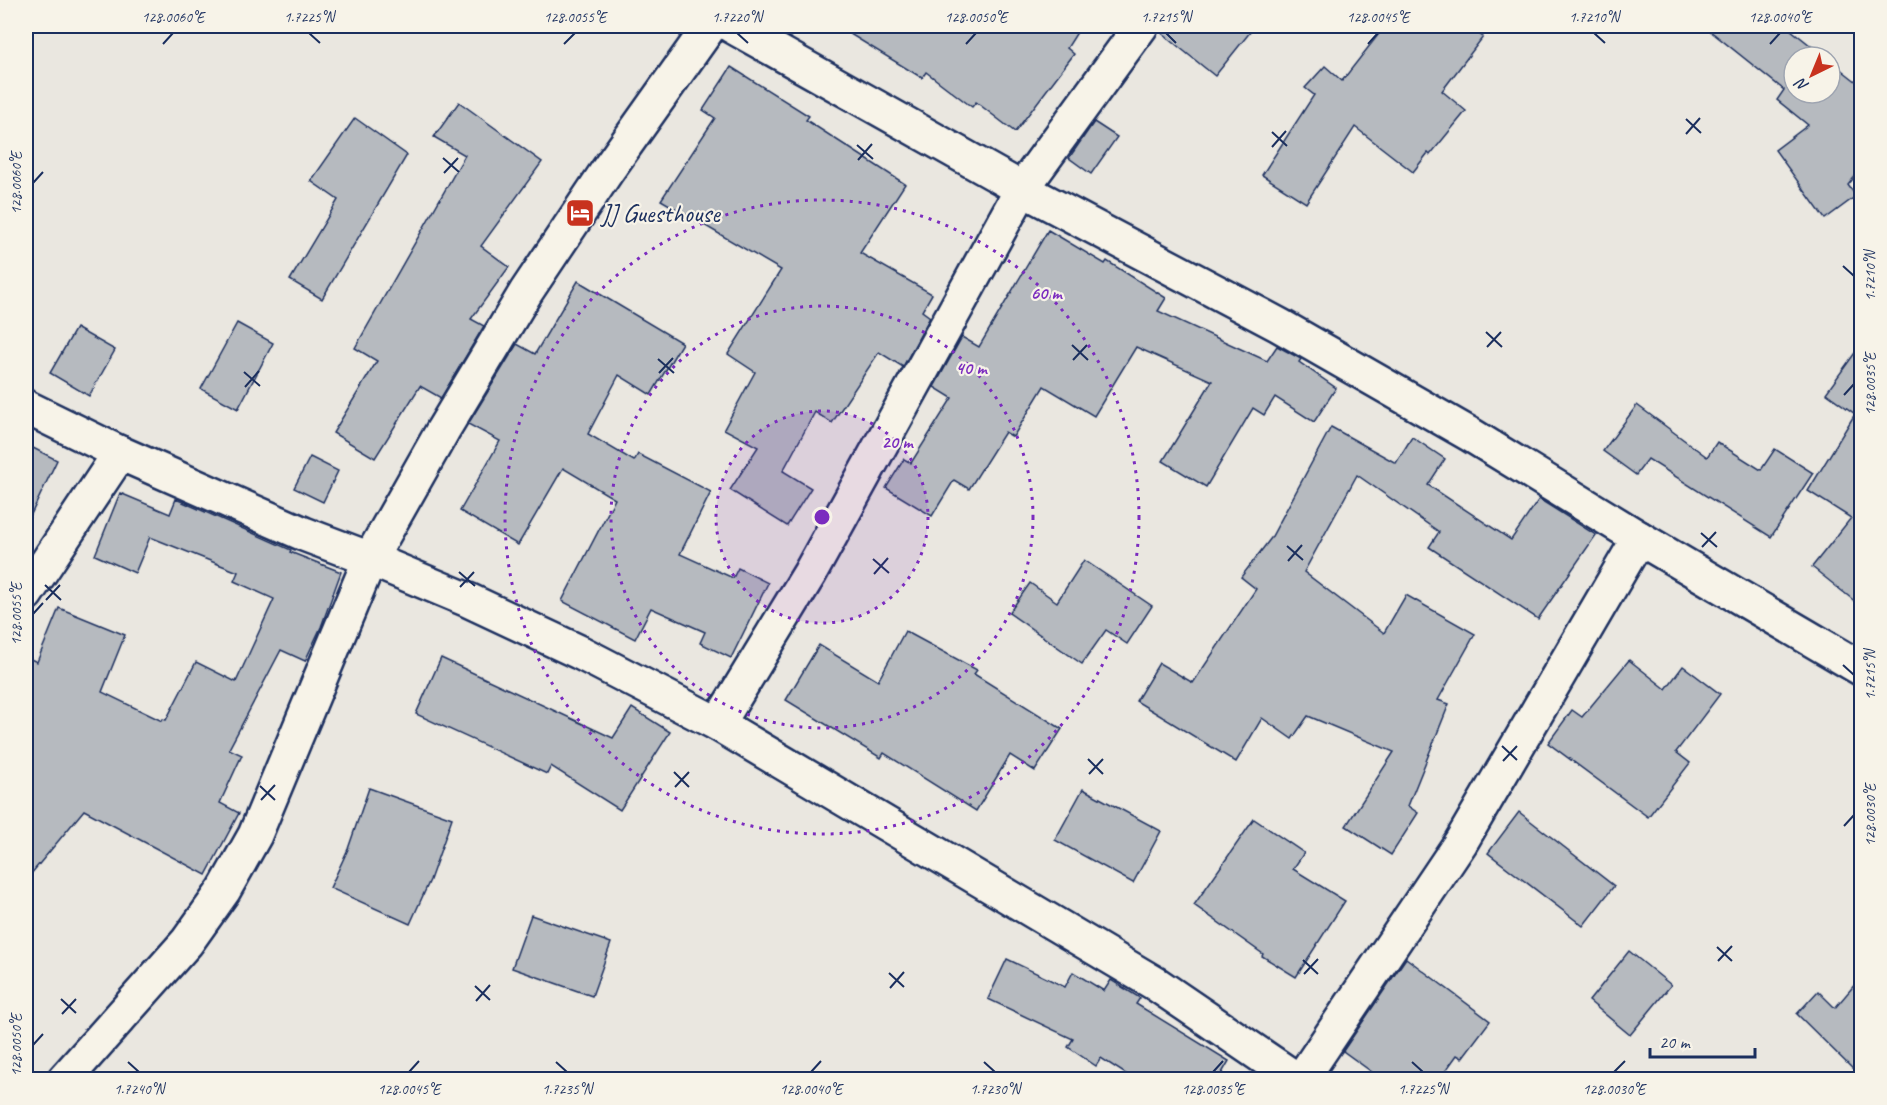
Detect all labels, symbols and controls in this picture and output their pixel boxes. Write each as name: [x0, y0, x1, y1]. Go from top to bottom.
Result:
text: 128.0060°E: [142, 8, 206, 27]
text: 1.7225°N: [284, 8, 337, 27]
text: 128.0055°E: [544, 8, 608, 27]
text: 1.7220°N: [712, 8, 765, 27]
text: 128.0050°E: [945, 8, 1009, 27]
text: 1.7215°N: [1141, 8, 1194, 27]
text: 128.0045°E: [1347, 8, 1411, 27]
text: 1.7210°N: [1569, 8, 1622, 27]
text: 128.0040°E: [1749, 8, 1813, 27]
north arrow: [1782, 45, 1842, 105]
text: N: [1790, 72, 1813, 96]
text: 128.0060°E: [7, 150, 26, 214]
hotel icon: JJ Guesthouse: [564, 197, 596, 229]
place label: JJ Guesthouse: [599, 197, 721, 230]
text: 1.7210°N: [1861, 248, 1880, 301]
text: 60 m: [1030, 282, 1063, 304]
text: 128.0035°E: [1861, 351, 1880, 415]
text: 40 m: [956, 357, 988, 379]
text: 20 m: [882, 431, 914, 453]
centre of rings: [812, 507, 832, 527]
text: 128.0055°E: [7, 581, 26, 645]
text: 1.7215°N: [1861, 647, 1880, 700]
text: 128.0030°E: [1861, 782, 1880, 846]
text: 128.0050°E: [7, 1012, 26, 1076]
scale bar: [1650, 1021, 1755, 1059]
text: 20 m: [1659, 1031, 1692, 1053]
text: 1.7240°N: [114, 1080, 167, 1099]
text: 128.0045°E: [378, 1080, 442, 1099]
text: 1.7235°N: [542, 1080, 595, 1099]
text: 128.0040°E: [780, 1080, 844, 1099]
text: 1.7230°N: [970, 1080, 1023, 1099]
text: 128.0035°E: [1182, 1080, 1246, 1099]
text: 1.7225°N: [1398, 1080, 1451, 1099]
text: 128.0030°E: [1583, 1080, 1647, 1099]

